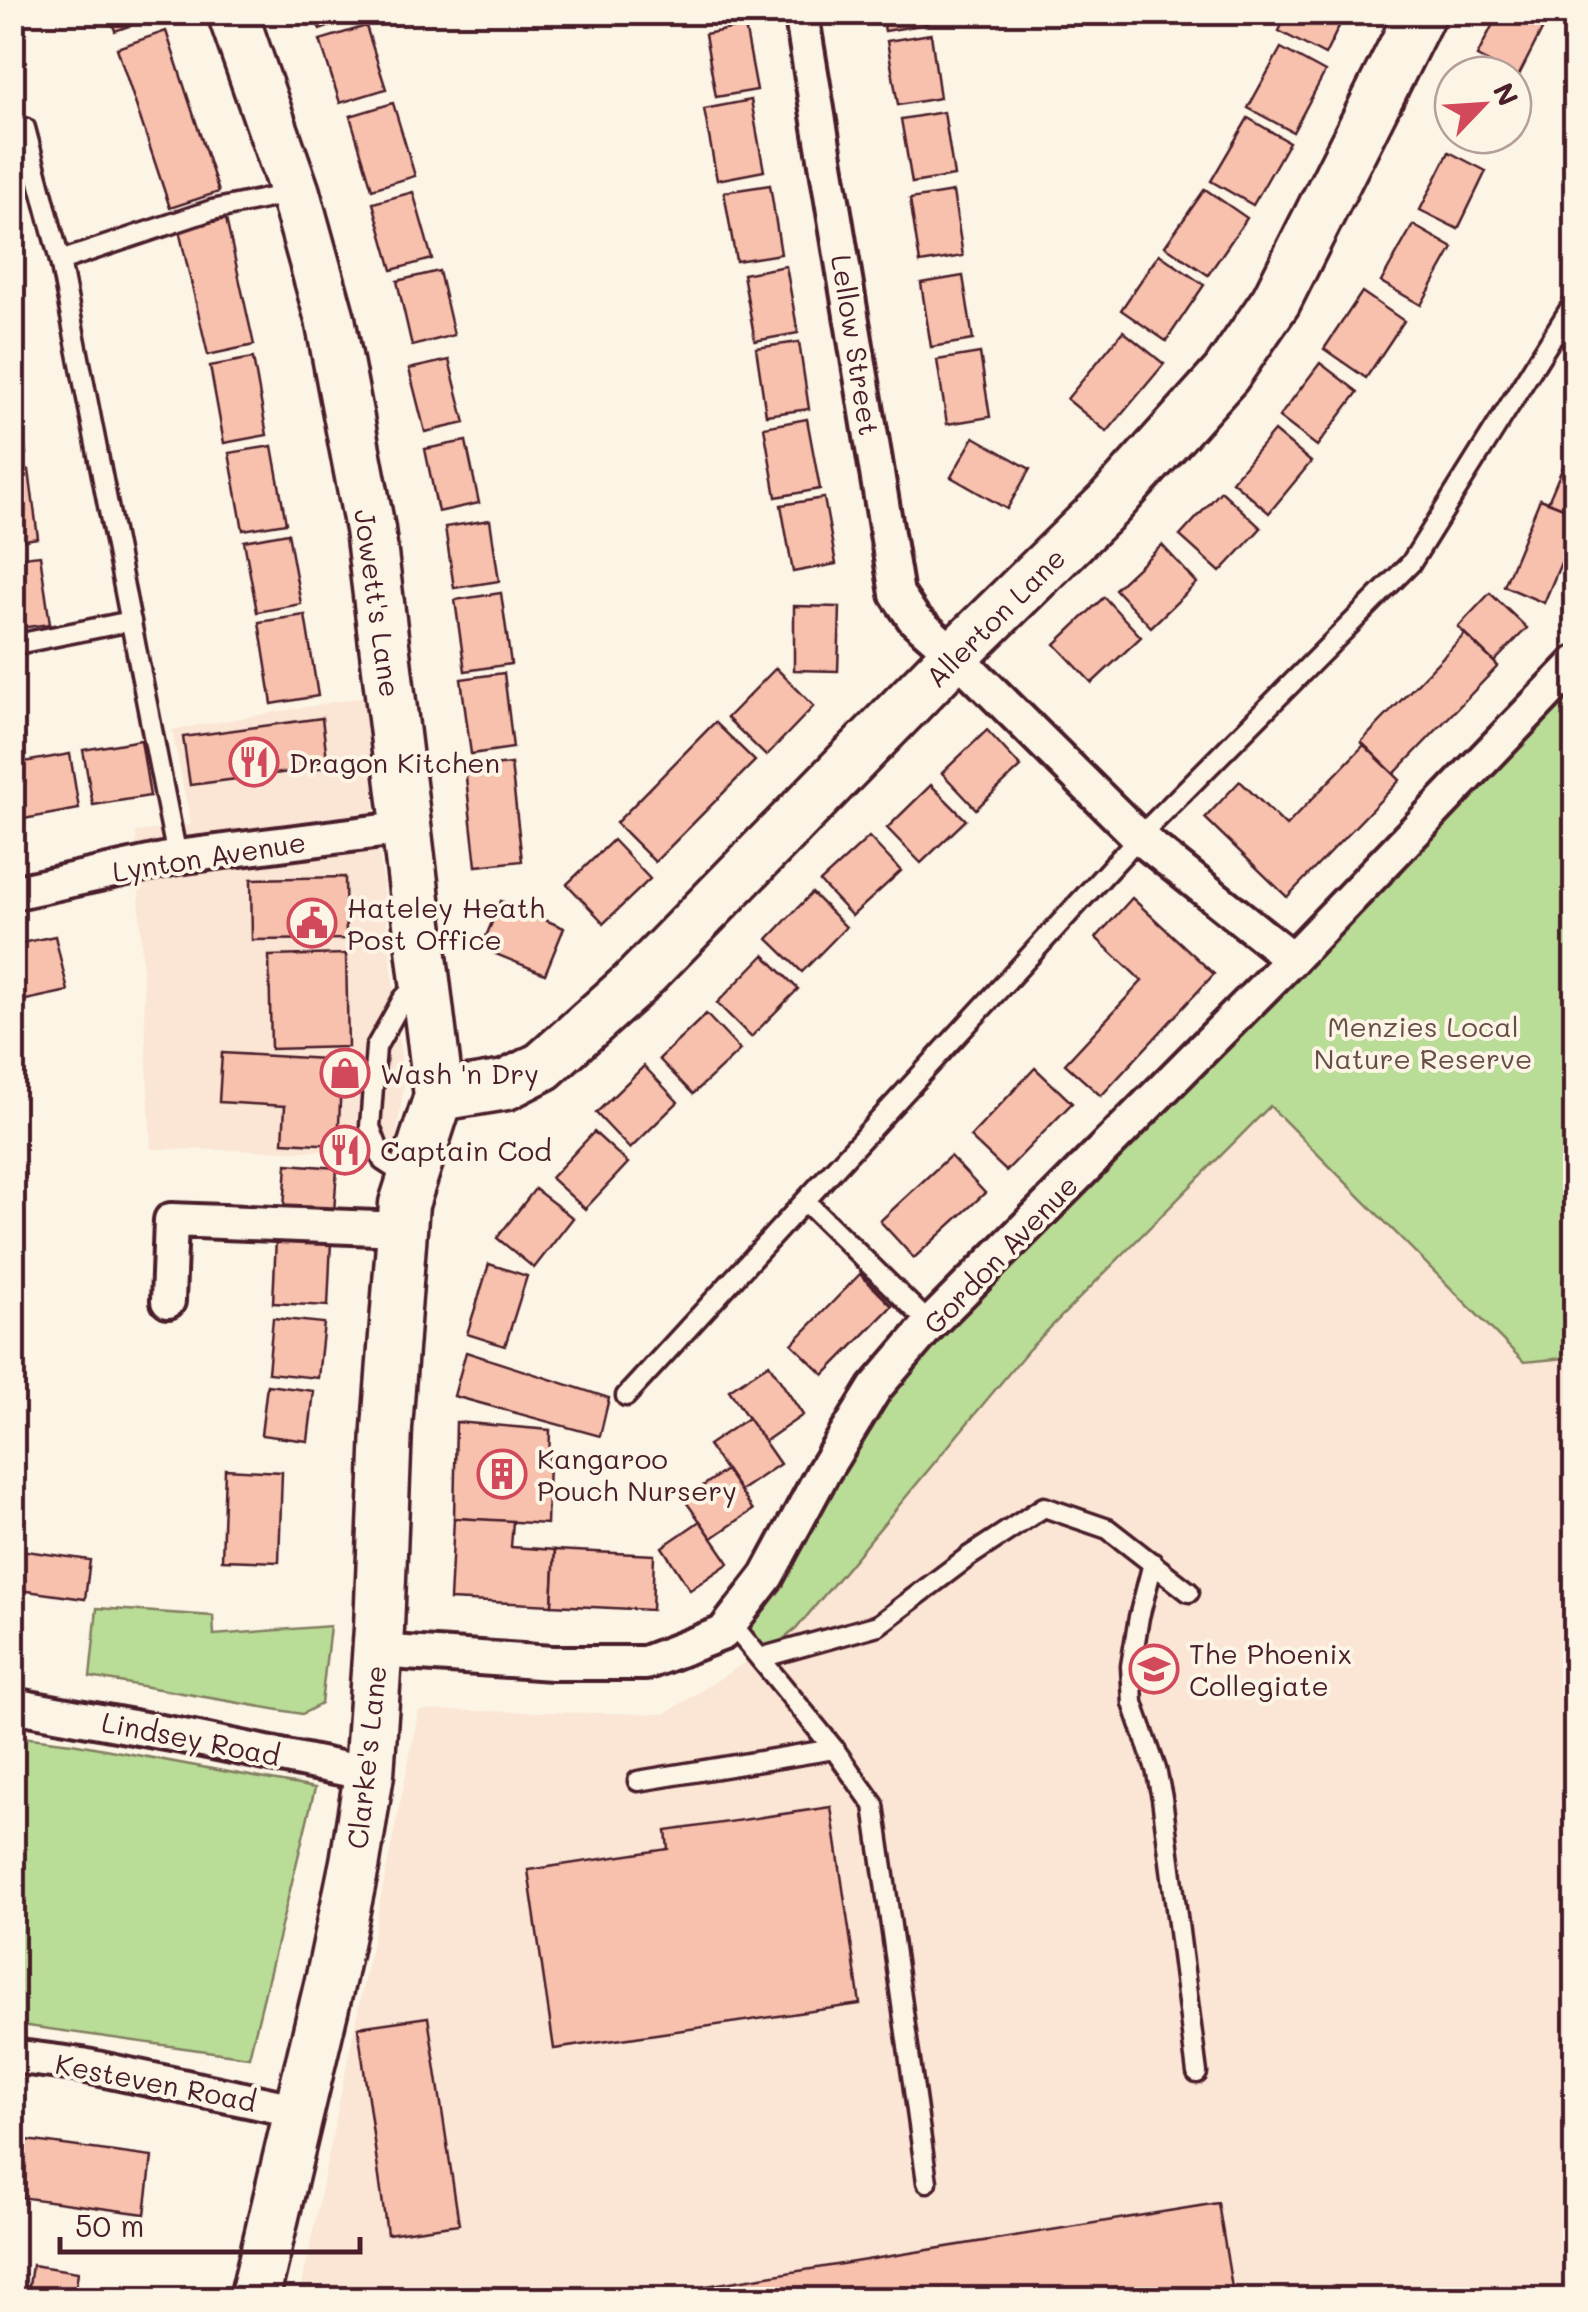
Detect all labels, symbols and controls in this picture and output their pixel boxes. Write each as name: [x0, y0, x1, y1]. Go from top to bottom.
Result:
north arrow: [1433, 55, 1533, 155]
text: N: [1486, 77, 1527, 111]
street label: Lellow Street: [824, 252, 888, 438]
street label: Jowett's Lane: [347, 507, 409, 699]
street label: Allerton Lane: [917, 539, 1073, 695]
restaurant icon: Dragon Kitchen: [228, 736, 280, 788]
place label: Dragon Kitchen: [289, 744, 500, 780]
street label: Lynton Avenue: [110, 823, 308, 889]
place label: Hateley Heath Post Office: [347, 889, 545, 957]
public building icon: Hateley Heath Post Office: [286, 897, 338, 949]
park label: Menzies Local Nature Reserve: [1314, 1008, 1532, 1076]
shop icon: Wash 'n Dry: [319, 1047, 371, 1099]
place label: Wash 'n Dry: [380, 1055, 539, 1091]
restaurant icon: Captain Cod: [319, 1124, 371, 1176]
place label: Captain Cod: [380, 1132, 552, 1168]
street label: Gordon Avenue: [915, 1167, 1085, 1341]
place label: Kangaroo Pouch Nursery: [537, 1440, 737, 1508]
building icon: Kangaroo Pouch Nursery: [476, 1448, 528, 1500]
place label: The Phoenix Collegiate: [1189, 1635, 1352, 1703]
school or university icon: The Phoenix Collegiate: [1128, 1643, 1180, 1695]
street label: Clarke's Lane: [338, 1663, 394, 1851]
street label: Lindsey Road: [99, 1703, 283, 1773]
street label: Kesteven Road: [52, 2045, 260, 2119]
scale bar: [60, 2192, 360, 2254]
text: 50 m: [75, 2205, 145, 2245]

